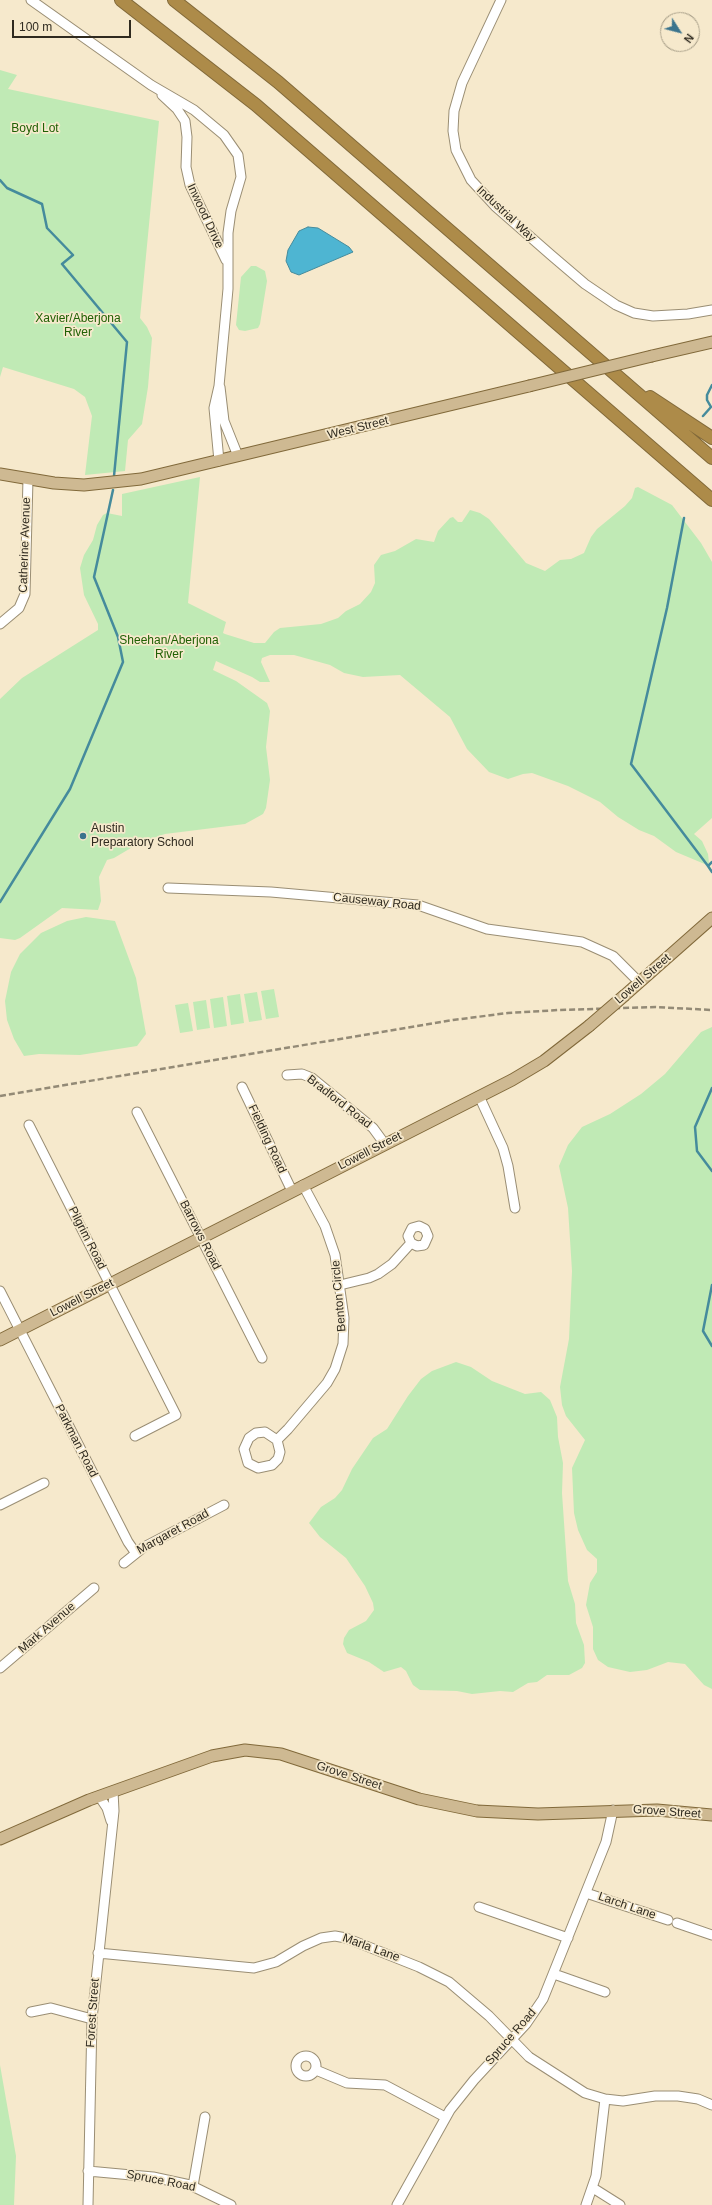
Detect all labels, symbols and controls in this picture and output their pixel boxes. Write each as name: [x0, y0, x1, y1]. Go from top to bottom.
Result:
scale bar: [14, 12, 133, 38]
north arrow: [660, 12, 700, 52]
text: 100 m: [19, 20, 52, 34]
text: N: [682, 32, 696, 45]
park label: Boyd Lot: [11, 122, 59, 136]
street label: Inwood Drive: [184, 181, 226, 251]
street label: Industrial Way: [473, 183, 539, 245]
park label: Xavier/Aberjona River: [35, 312, 121, 340]
street label: West Street: [326, 413, 390, 443]
street label: Catherine Avenue: [16, 497, 34, 593]
park label: Sheehan/Aberjona River: [119, 634, 219, 662]
place label: Austin Preparatory School: [91, 822, 194, 850]
marker: Austin Preparatory School: [78, 831, 88, 841]
street label: Causeway Road: [332, 890, 422, 914]
street label: Lowell Street: [612, 951, 674, 1007]
street label: Bradford Road: [304, 1072, 374, 1132]
street label: Fielding Road: [245, 1102, 289, 1176]
street label: Lowell Street: [336, 1129, 404, 1173]
street label: Barrows Road: [176, 1198, 224, 1272]
street label: Pilgrim Road: [65, 1204, 109, 1272]
street label: Benton Circle: [329, 1259, 349, 1333]
street label: Lowell Street: [48, 1276, 116, 1320]
street label: Parkman Road: [51, 1402, 101, 1480]
street label: Margaret Road: [135, 1506, 211, 1558]
street label: Mark Avenue: [16, 1599, 78, 1657]
street label: Grove Street: [314, 1759, 384, 1793]
street label: Grove Street: [633, 1802, 701, 1822]
street label: Larch Lane: [596, 1889, 658, 1923]
street label: Marla Lane: [340, 1931, 402, 1965]
street label: Forest Street: [83, 1978, 103, 2048]
street label: Spruce Road: [483, 2006, 539, 2068]
street label: Spruce Road: [125, 2167, 197, 2195]

